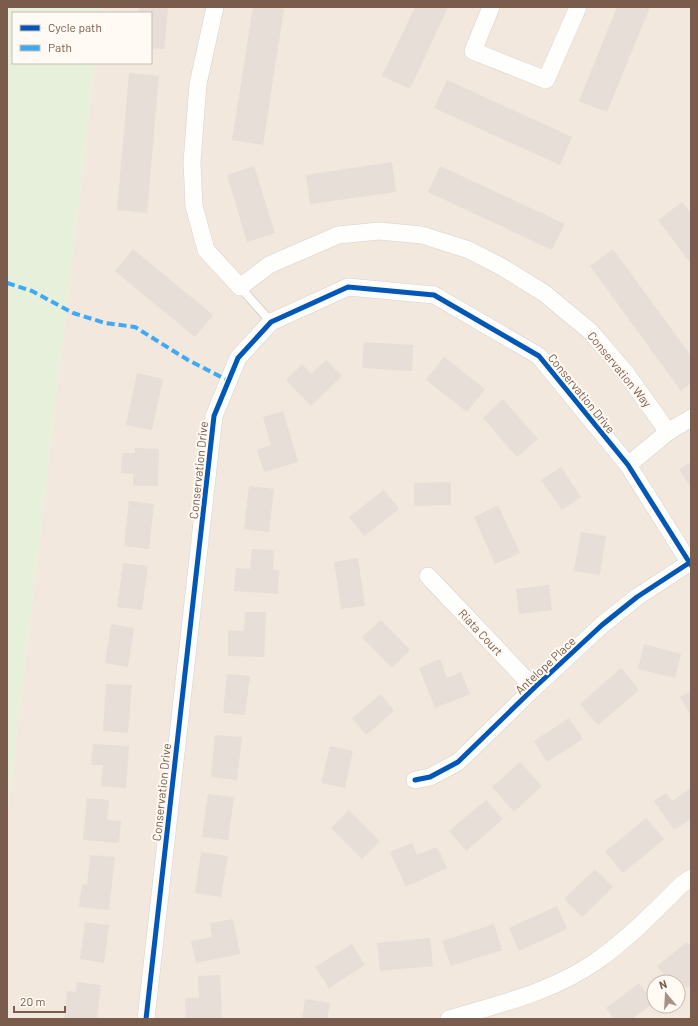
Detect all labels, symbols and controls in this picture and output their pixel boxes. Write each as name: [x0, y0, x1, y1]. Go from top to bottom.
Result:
legend: [12, 12, 152, 64]
text: Cycle path: [48, 20, 102, 34]
text: Path: [48, 40, 72, 54]
street label: Conservation Way: [585, 328, 655, 410]
street label: Conservation Drive: [546, 350, 618, 436]
street label: Conservation Drive: [186, 420, 210, 520]
street label: Riata Court: [456, 606, 506, 658]
street label: Antelope Place: [512, 633, 578, 697]
street label: Conservation Drive: [149, 742, 173, 842]
north arrow: [646, 974, 686, 1014]
text: N: [657, 977, 668, 991]
scale bar: [14, 988, 65, 1014]
text: 20 m: [20, 994, 46, 1008]

